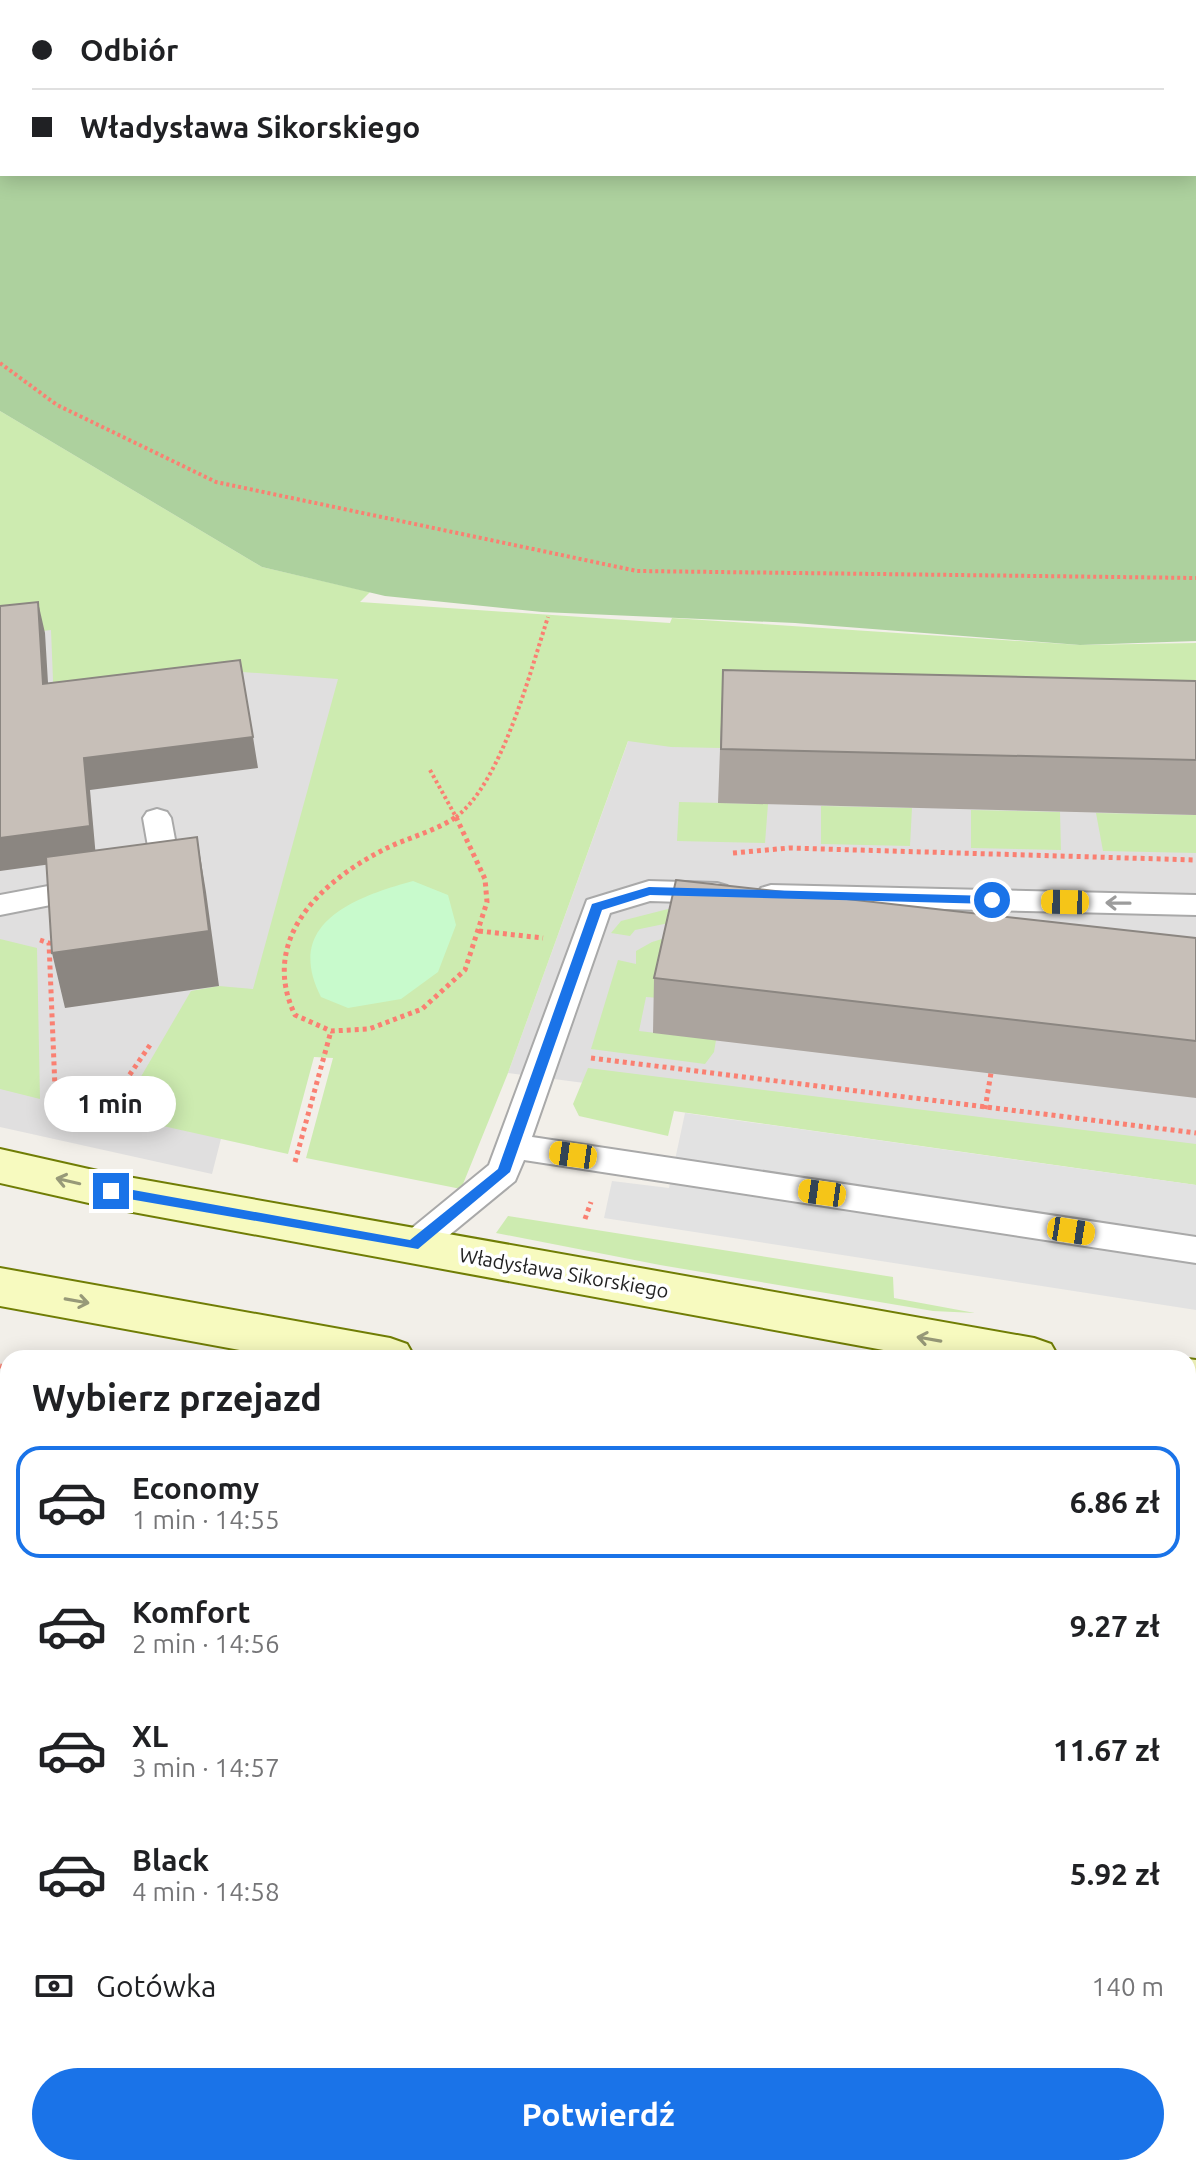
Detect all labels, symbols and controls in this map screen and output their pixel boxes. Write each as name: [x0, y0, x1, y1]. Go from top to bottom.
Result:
text: Odbiór: [80, 33, 178, 67]
text: Władysława Sikorskiego: [80, 110, 420, 144]
route start: [974, 882, 1010, 918]
car: [1041, 890, 1089, 914]
one-way arrow: [1105, 896, 1132, 911]
callout: 1 min: [45, 1075, 177, 1131]
text: 1 min: [77, 1089, 143, 1118]
car: [548, 1140, 598, 1170]
one-way arrow: [55, 1173, 81, 1188]
route end: [93, 1173, 129, 1209]
car: [797, 1178, 847, 1208]
car: [1045, 1215, 1097, 1247]
street label: Władysława Sikorskiego: [458, 1243, 671, 1302]
one-way arrow: [64, 1295, 89, 1310]
one-way arrow: [917, 1331, 943, 1346]
text: Wybierz przejazd: [32, 1377, 322, 1418]
icon: car: [36, 1466, 108, 1538]
text: Economy: [132, 1471, 259, 1505]
text: 6.86 zł: [1070, 1485, 1160, 1519]
text: 1 min · 14:55: [132, 1505, 280, 1534]
icon: car: [36, 1590, 108, 1662]
text: Komfort: [132, 1595, 250, 1629]
text: 9.27 zł: [1070, 1609, 1160, 1643]
text: 2 min · 14:56: [132, 1629, 280, 1658]
icon: car: [36, 1714, 108, 1786]
text: XL: [132, 1719, 168, 1753]
text: 11.67 zł: [1053, 1733, 1160, 1767]
text: 3 min · 14:57: [132, 1753, 280, 1782]
icon: car: [36, 1838, 108, 1910]
text: Black: [132, 1843, 209, 1877]
text: 5.92 zł: [1070, 1857, 1160, 1891]
text: 4 min · 14:58: [132, 1877, 280, 1906]
icon: cash: [32, 1964, 76, 2008]
text: Gotówka: [96, 1969, 217, 2003]
text: 140 m: [1092, 1972, 1164, 2001]
button: Potwierdź: [32, 2068, 1164, 2160]

